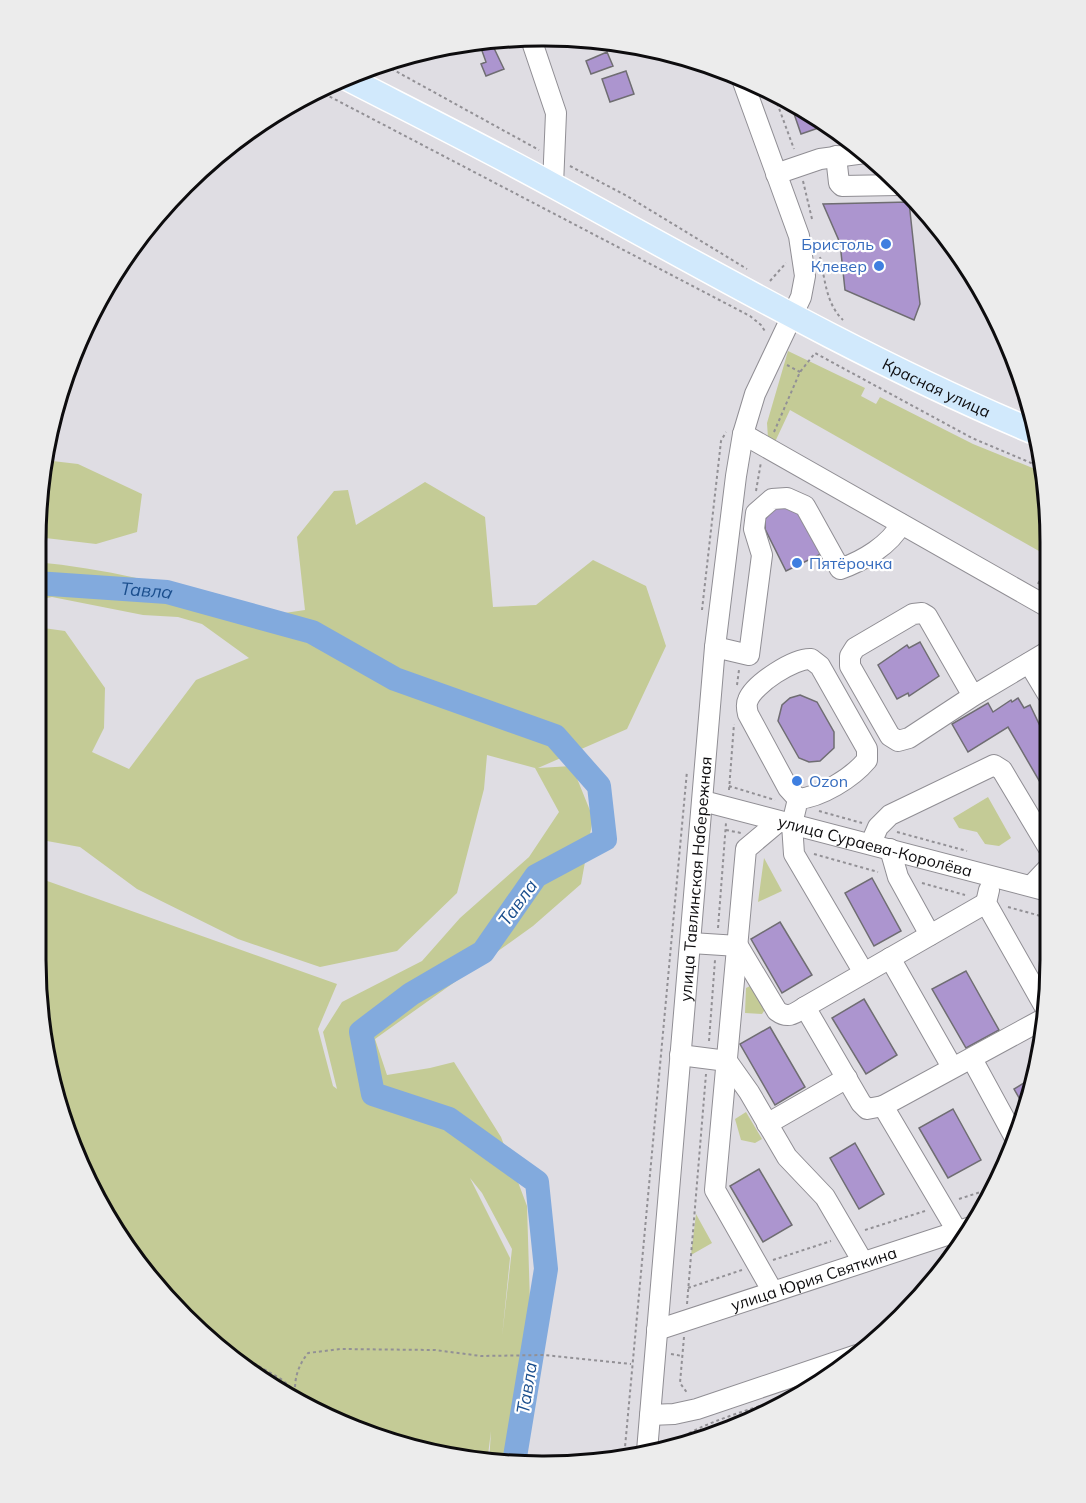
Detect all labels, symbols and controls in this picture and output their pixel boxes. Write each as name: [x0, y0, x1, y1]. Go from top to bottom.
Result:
place label: Бристоль: [801, 234, 874, 254]
marker: Бристоль: [879, 237, 893, 251]
place label: Клевер: [811, 256, 867, 276]
marker: Клевер: [872, 259, 886, 273]
street label: Красная улица: [879, 354, 994, 422]
place label: Пятёрочка: [809, 553, 893, 573]
marker: Пятёрочка: [790, 556, 804, 570]
water label: Тавла: [120, 577, 176, 604]
street label: улица Тавлинская Набережная: [675, 756, 716, 1002]
place label: Ozon: [809, 771, 848, 791]
marker: Ozon: [790, 774, 804, 788]
street label: улица Сураева-Королёва: [776, 811, 974, 881]
water label: Тавла: [493, 875, 542, 931]
street label: улица Юрия Святкина: [728, 1242, 899, 1315]
water label: Тавла: [511, 1360, 542, 1415]

